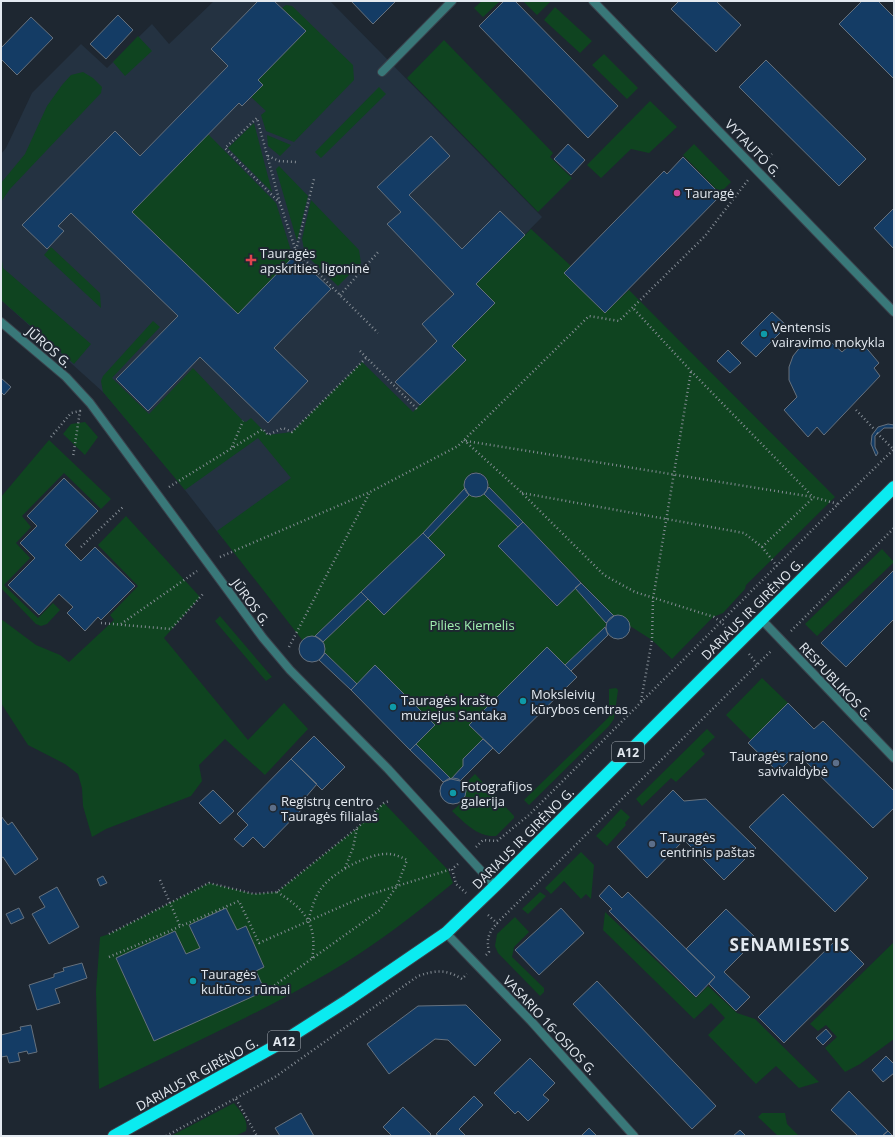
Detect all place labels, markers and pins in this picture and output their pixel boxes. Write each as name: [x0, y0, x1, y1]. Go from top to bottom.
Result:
place label: Tauragė: [685, 184, 734, 202]
marker: Tauragė: [672, 188, 682, 198]
place label: Tauragės apskrities ligoninė: [260, 244, 370, 277]
marker: Tauragės apskrities ligoninė: [245, 254, 257, 266]
place label: Ventensis vairavimo mokykla: [772, 318, 885, 351]
marker: Ventensis vairavimo mokykla: [759, 329, 769, 339]
place label: Moksleivių kūrybos centras: [531, 685, 628, 718]
place label: Tauragės krašto muziejus Santaka: [401, 691, 507, 724]
marker: Moksleivių kūrybos centras: [518, 696, 528, 706]
marker: Tauragės krašto muziejus Santaka: [388, 702, 398, 712]
place label: Tauragės rajono savivaldybė: [730, 747, 828, 780]
marker: Tauragės rajono savivaldybė: [831, 758, 841, 768]
place label: Fotografijos galerija: [461, 777, 533, 810]
marker: Fotografijos galerija: [448, 788, 458, 798]
place label: Registrų centro Tauragės filialas: [281, 792, 378, 825]
marker: Registrų centro Tauragės filialas: [268, 803, 278, 813]
place label: Tauragės centrinis paštas: [660, 828, 755, 861]
marker: Tauragės centrinis paštas: [647, 839, 657, 849]
place label: Tauragės kultūros rūmai: [201, 965, 290, 998]
marker: Tauragės kultūros rūmai: [188, 976, 198, 986]

